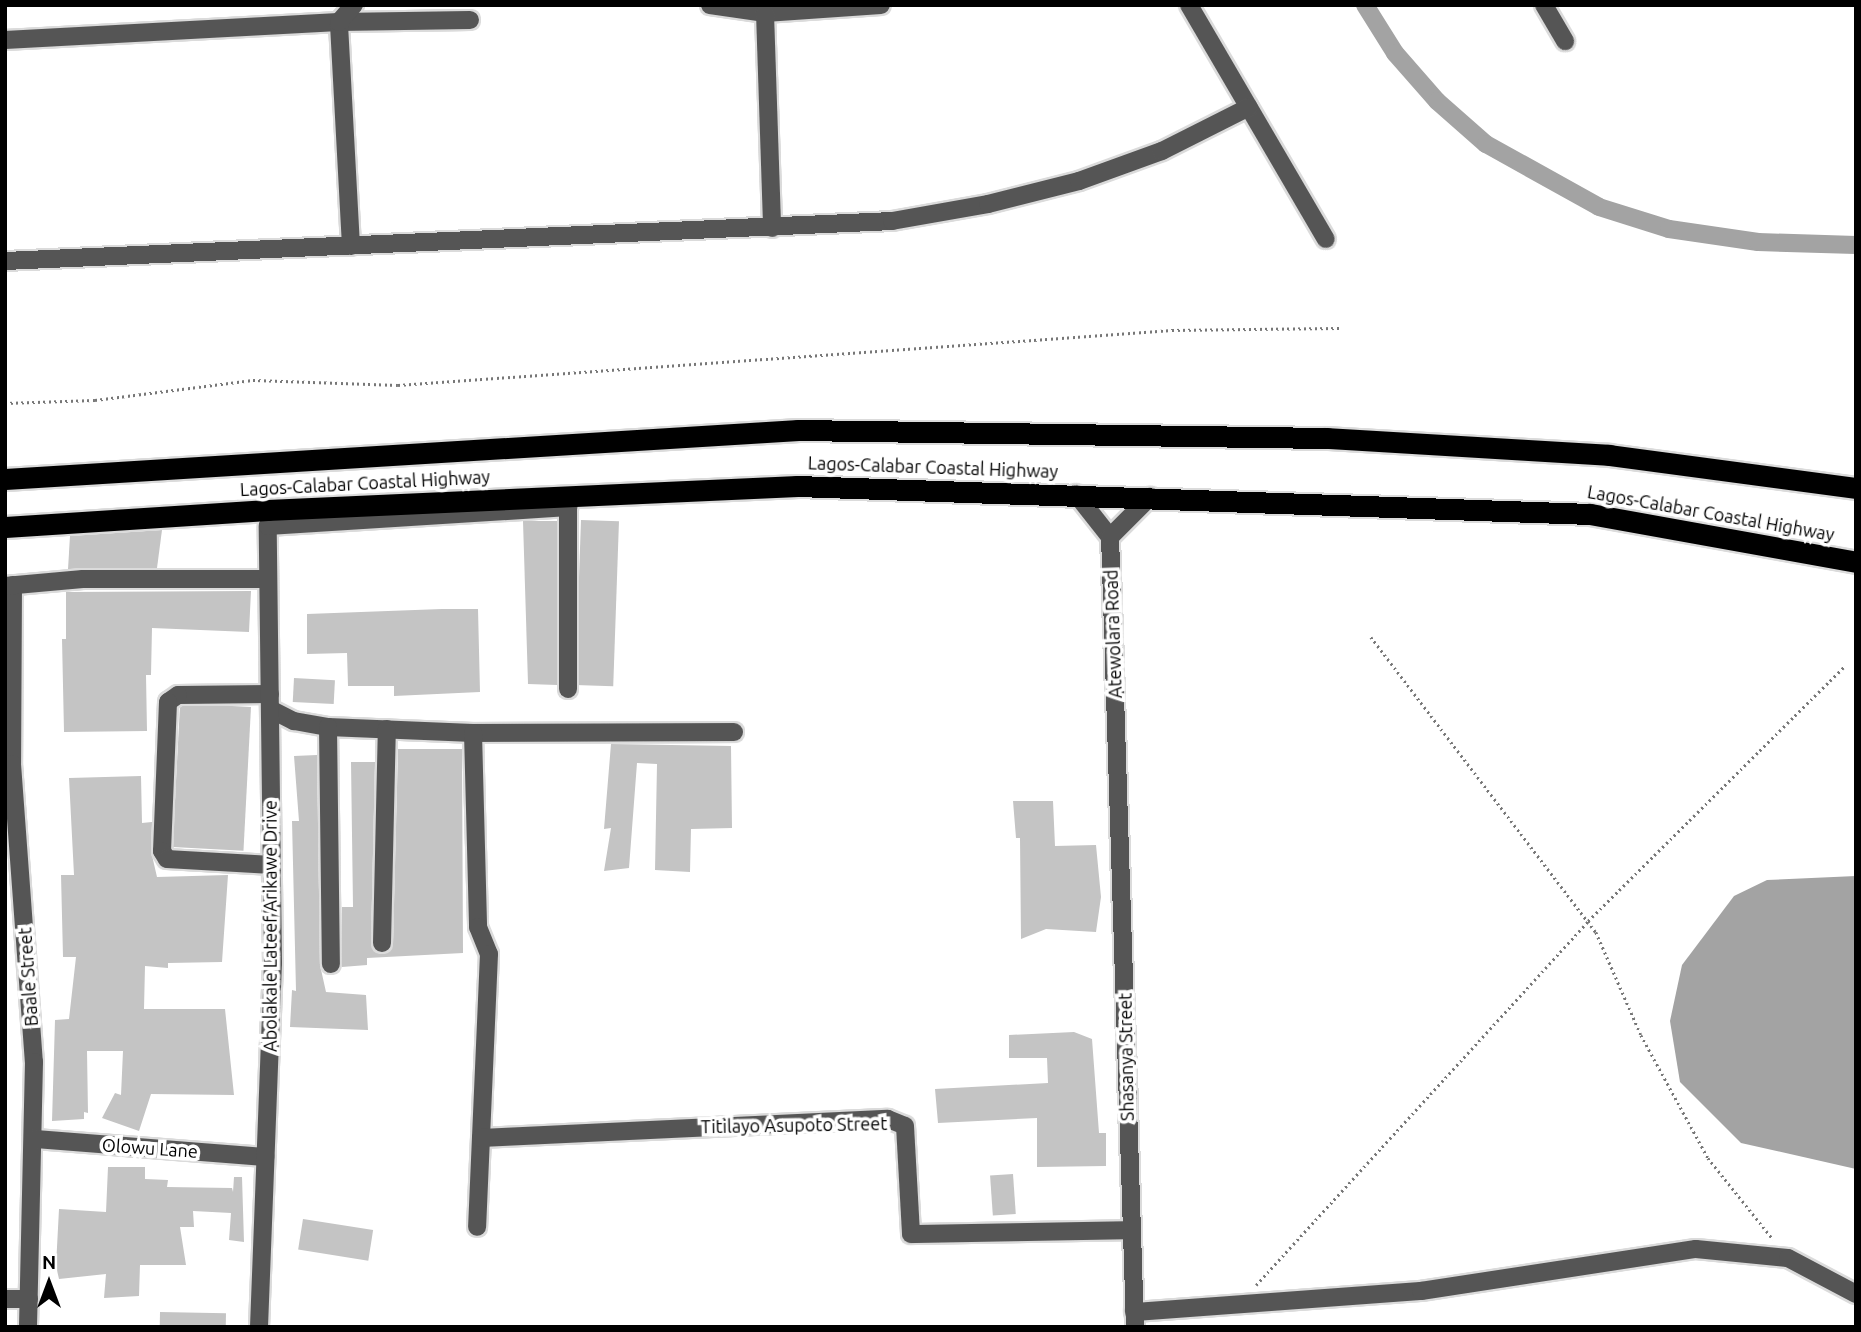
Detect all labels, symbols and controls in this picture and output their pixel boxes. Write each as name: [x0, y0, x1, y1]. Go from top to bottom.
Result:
street label: Lagos-Calabar Coastal Highway: [807, 452, 1059, 482]
street label: Lagos-Calabar Coastal Highway: [239, 466, 491, 500]
street label: Lagos-Calabar Coastal Highway: [1586, 481, 1836, 545]
street label: Atewolara Road: [1100, 569, 1126, 699]
street label: Abolakale Lateef Arikawe Drive: [259, 800, 281, 1052]
street label: Baale Street: [14, 927, 42, 1027]
street label: Shasanya Street: [1114, 993, 1138, 1121]
street label: Titilayo Asupoto Street: [701, 1113, 887, 1137]
street label: Olowu Lane: [101, 1134, 199, 1162]
north arrow: [14, 1248, 84, 1318]
text: N: [42, 1251, 56, 1273]

